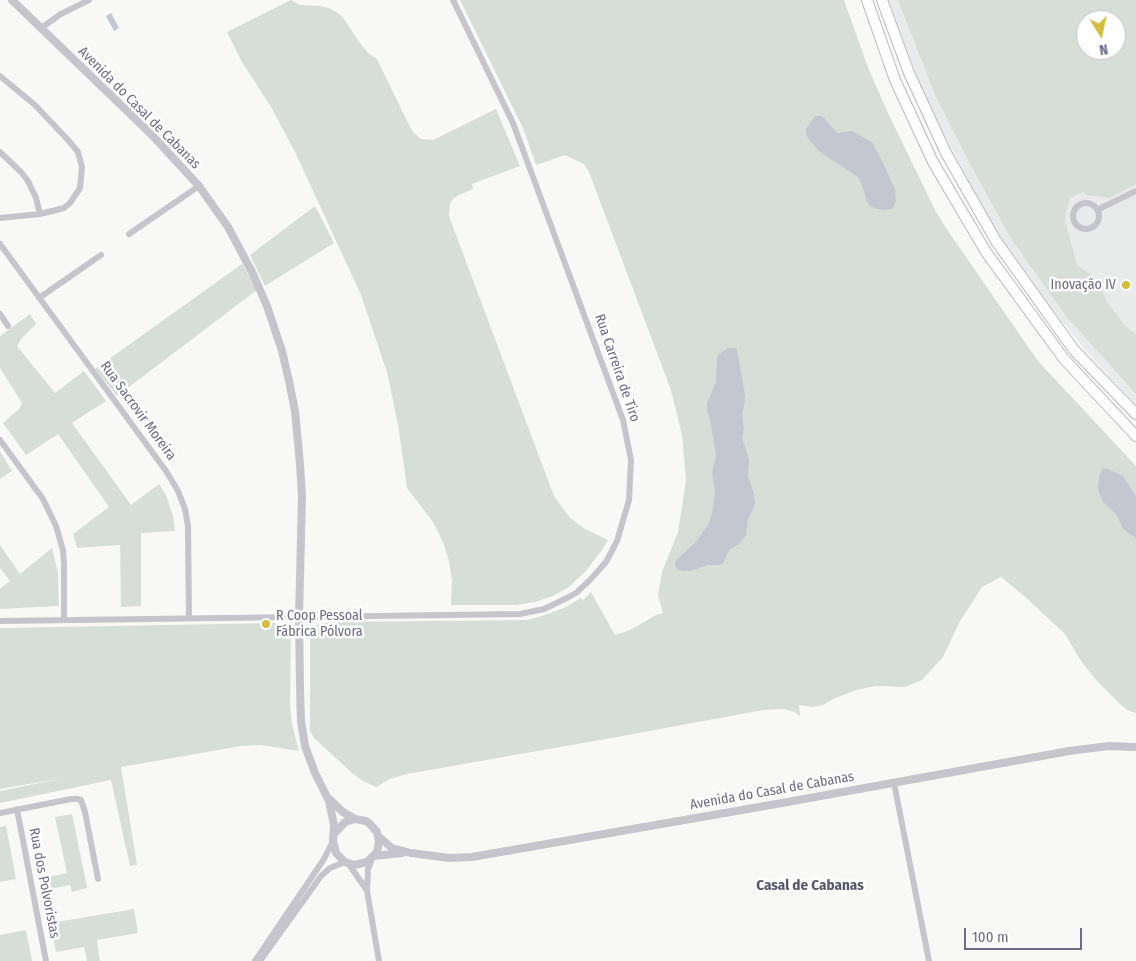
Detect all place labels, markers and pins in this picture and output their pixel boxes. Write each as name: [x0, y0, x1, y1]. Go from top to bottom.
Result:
place label: Inovação IV: [1051, 277, 1116, 293]
marker: Inovação IV: [1120, 279, 1132, 291]
place label: R Coop Pessoal Fábrica Pólvora: [276, 608, 363, 640]
marker: R Coop Pessoal Fábrica Pólvora: [260, 618, 272, 630]

